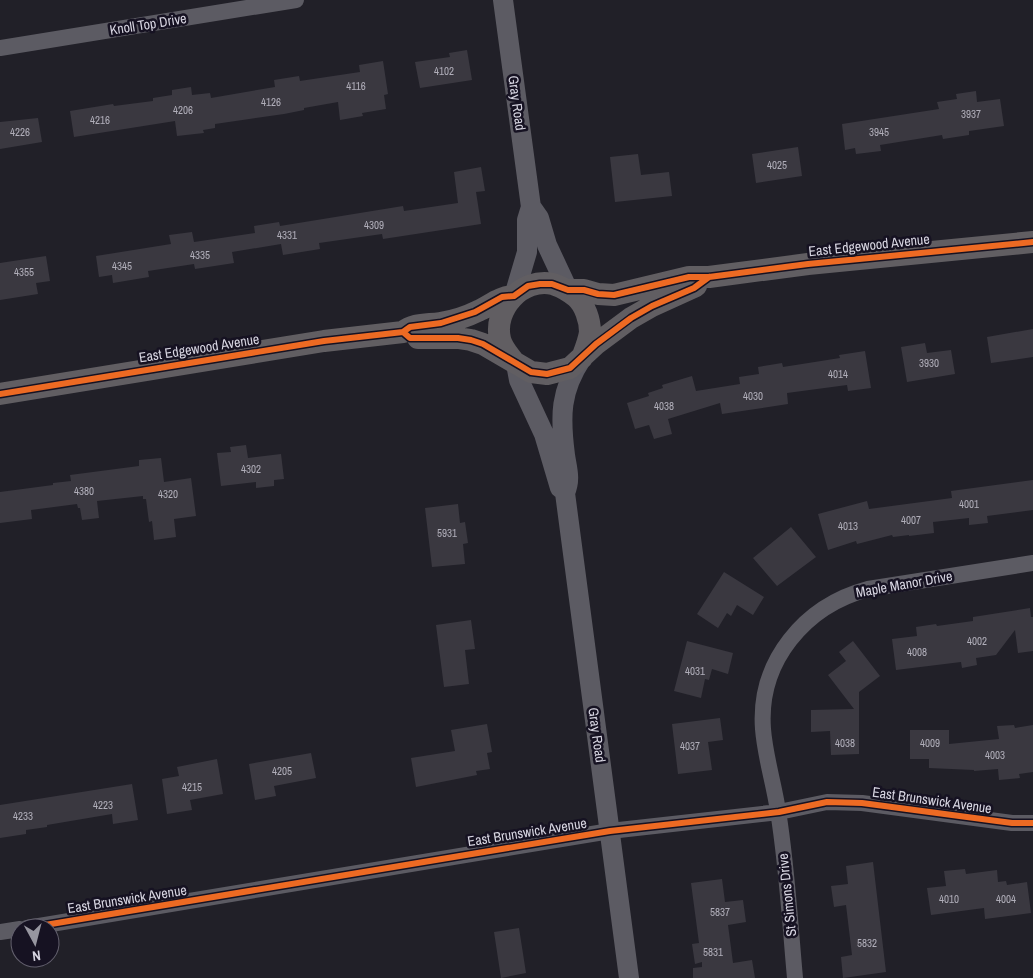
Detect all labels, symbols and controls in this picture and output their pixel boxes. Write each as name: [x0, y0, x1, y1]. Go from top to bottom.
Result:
street label: Knoll Top Drive: [108, 9, 188, 39]
house number: 4102: [434, 64, 454, 78]
street label: Gray Road: [504, 74, 530, 132]
house number: 4116: [346, 79, 366, 93]
house number: 4126: [261, 95, 281, 109]
house number: 4206: [173, 103, 193, 117]
house number: 3937: [961, 107, 981, 121]
house number: 4216: [90, 113, 110, 127]
house number: 4226: [10, 125, 30, 139]
house number: 3945: [869, 125, 889, 139]
house number: 4025: [767, 158, 787, 172]
house number: 4309: [364, 218, 384, 232]
house number: 4331: [277, 228, 297, 242]
street label: East Edgewood Avenue: [808, 230, 930, 260]
house number: 4335: [190, 248, 210, 262]
house number: 4345: [112, 259, 132, 273]
house number: 4355: [14, 265, 34, 279]
street label: East Edgewood Avenue: [137, 330, 261, 366]
house number: 3930: [919, 356, 939, 370]
house number: 4014: [828, 367, 848, 381]
house number: 4030: [743, 389, 763, 403]
house number: 4038: [654, 399, 674, 413]
house number: 4302: [241, 462, 261, 476]
house number: 4380: [74, 484, 94, 498]
house number: 4320: [158, 487, 178, 501]
house number: 4001: [959, 497, 979, 511]
house number: 4007: [901, 513, 921, 527]
house number: 4013: [838, 519, 858, 533]
house number: 5931: [437, 526, 457, 540]
street label: Maple Manor Drive: [854, 567, 954, 601]
house number: 4002: [967, 634, 987, 648]
house number: 4008: [907, 645, 927, 659]
house number: 4031: [685, 664, 705, 678]
street label: Gray Road: [584, 706, 610, 764]
house number: 4038: [835, 736, 855, 750]
house number: 4009: [920, 736, 940, 750]
house number: 4037: [680, 739, 700, 753]
house number: 4003: [985, 748, 1005, 762]
house number: 4205: [272, 764, 292, 778]
house number: 4215: [182, 780, 202, 794]
street label: East Brunswick Avenue: [871, 783, 993, 817]
house number: 4223: [93, 798, 113, 812]
house number: 4233: [13, 809, 33, 823]
street label: East Brunswick Avenue: [466, 814, 588, 850]
street label: St Simons Drive: [774, 852, 800, 938]
street label: East Brunswick Avenue: [66, 881, 188, 917]
house number: 4010: [939, 892, 959, 906]
house number: 4004: [996, 892, 1016, 906]
house number: 5837: [710, 905, 730, 919]
north arrow: [10, 918, 60, 968]
house number: 5832: [857, 936, 877, 950]
house number: 5831: [703, 945, 723, 959]
text: N: [31, 946, 42, 965]

